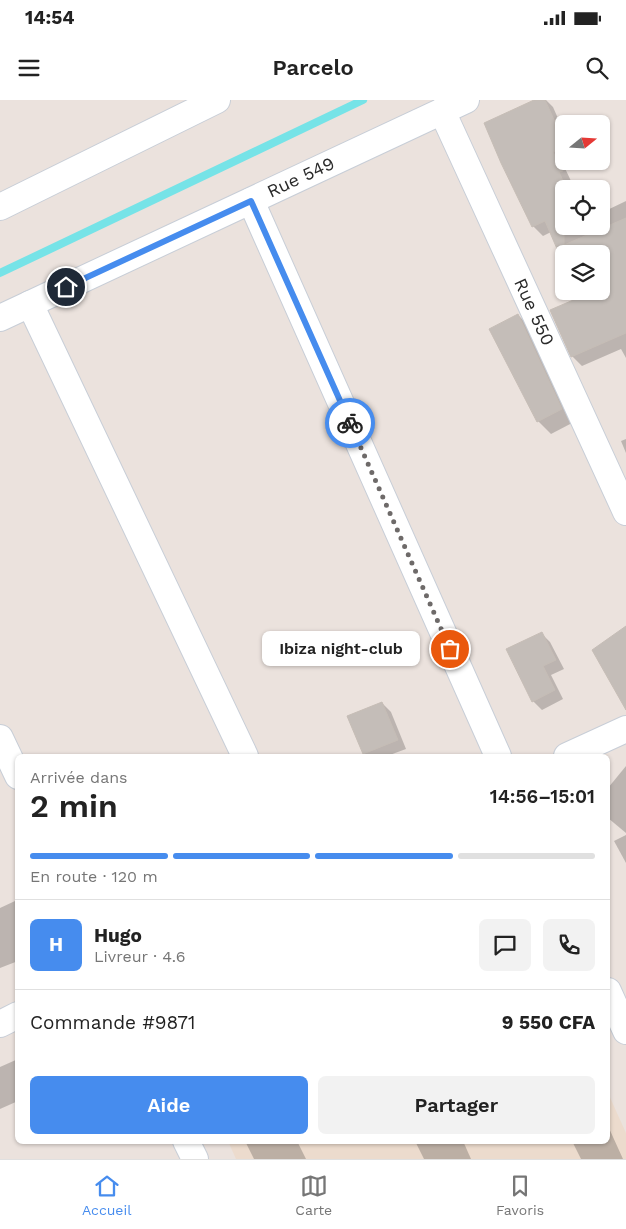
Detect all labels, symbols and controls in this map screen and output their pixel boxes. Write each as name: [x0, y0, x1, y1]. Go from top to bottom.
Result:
text: 14:54: [25, 6, 75, 29]
icon: menu: [15, 54, 43, 82]
icon: search: [583, 54, 611, 82]
text: Parcelo: [272, 55, 354, 80]
north arrow: [555, 115, 610, 170]
map controls: [555, 115, 610, 300]
street label: Rue 549: [263, 152, 338, 202]
button: locate: [555, 180, 610, 235]
button: layers: [555, 245, 610, 300]
pin: [45, 266, 87, 308]
icon: home: [52, 273, 80, 301]
street label: Rue 550: [510, 275, 559, 349]
courier: [325, 398, 375, 448]
icon: bike: [336, 409, 364, 437]
pin: [429, 628, 471, 670]
callout: Ibiza night-club: [262, 632, 420, 666]
icon: bag: [436, 635, 464, 663]
text: Ibiza night-club: [279, 639, 403, 658]
text: Arrivée dans: [30, 768, 128, 787]
text: 14:56–15:01: [490, 785, 595, 808]
text: 2 min: [30, 787, 118, 825]
text: En route · 120 m: [30, 867, 158, 886]
button: chat: [479, 919, 531, 971]
button: phone: [543, 919, 595, 971]
text: Hugo: [94, 924, 142, 947]
text: H: [49, 933, 63, 956]
text: Livreur · 4.6: [94, 947, 186, 966]
text: Commande #9871: [30, 1011, 195, 1034]
text: 9 550 CFA: [502, 1011, 595, 1034]
button: Aide: [30, 1076, 308, 1134]
button: Partager: [318, 1076, 595, 1134]
tab: Accueil: [82, 1172, 131, 1218]
tab: Carte: [295, 1172, 332, 1218]
tab: Favoris: [496, 1172, 544, 1218]

